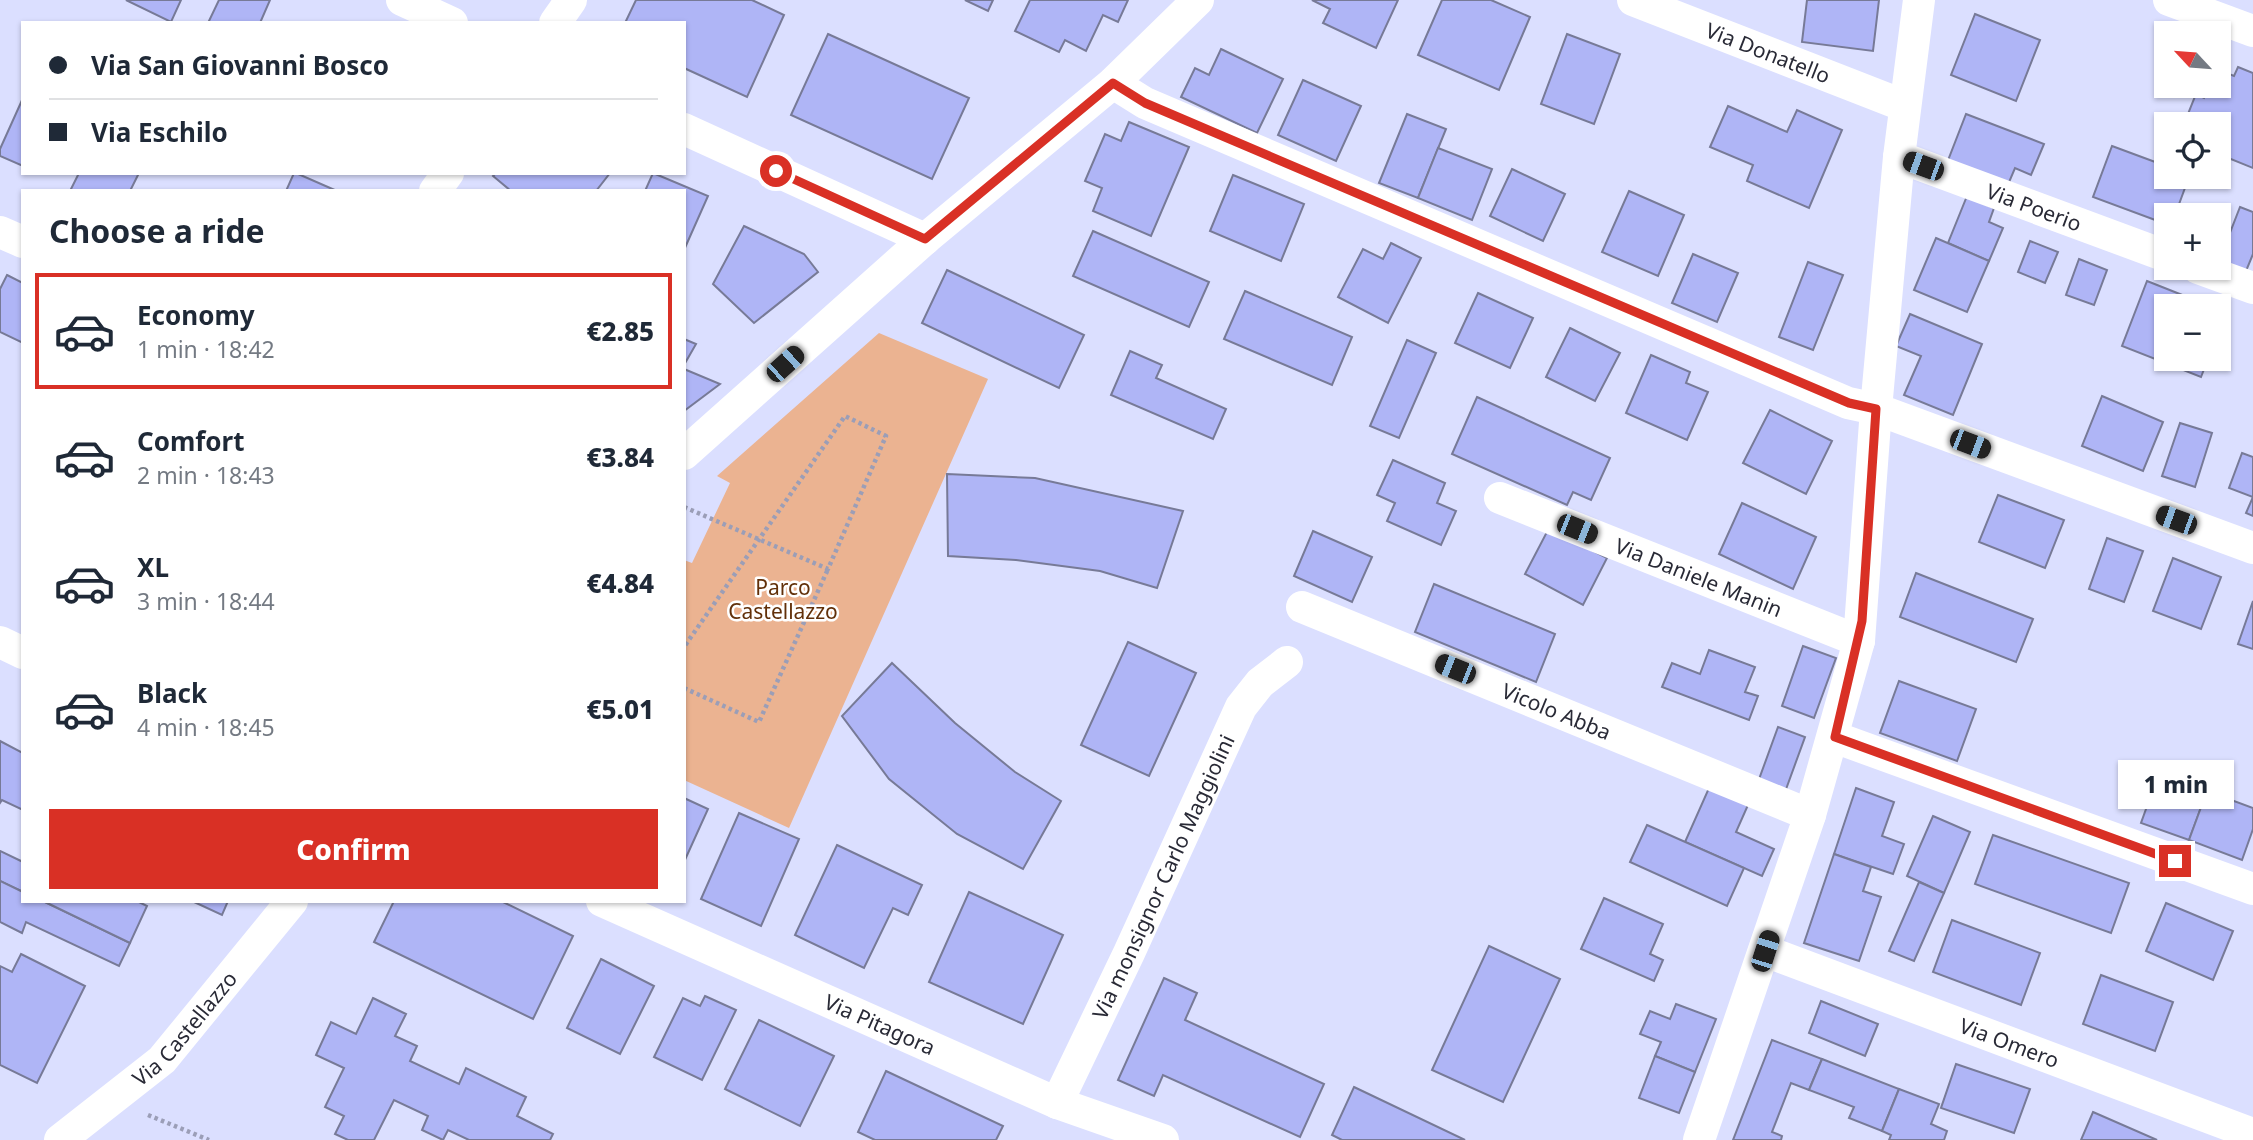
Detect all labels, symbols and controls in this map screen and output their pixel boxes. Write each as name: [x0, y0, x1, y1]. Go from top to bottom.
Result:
street label: Via Donatello: [1702, 16, 1834, 90]
north arrow: [2154, 21, 2231, 98]
map controls: [2154, 21, 2231, 371]
text: Via San Giovanni Bosco: [91, 47, 389, 83]
button: locate: [2154, 112, 2231, 189]
text: Via Eschilo: [91, 114, 228, 150]
car: [1900, 149, 1947, 183]
route start: [760, 155, 792, 187]
street label: Via Poerio: [1983, 177, 2085, 237]
button: +: [2154, 203, 2231, 280]
text: Choose a ride: [49, 209, 265, 252]
button: −: [2154, 294, 2231, 371]
text: Economy: [137, 297, 255, 333]
icon: car: [53, 300, 116, 363]
text: €2.85: [586, 313, 654, 349]
text: 1 min · 18:42: [137, 333, 275, 365]
car: [763, 342, 808, 386]
text: Comfort: [137, 423, 245, 459]
icon: car: [53, 426, 116, 489]
car: [1947, 427, 1994, 461]
text: €3.84: [586, 439, 654, 475]
text: 2 min · 18:43: [137, 459, 275, 491]
car: [2153, 503, 2200, 537]
car: [1554, 511, 1601, 547]
street label: Via Daniele Manin: [1611, 531, 1787, 623]
text: XL: [137, 549, 169, 585]
icon: car: [53, 552, 116, 615]
text: €4.84: [586, 565, 654, 601]
park label: Parco Castellazzo: [728, 573, 838, 625]
text: 3 min · 18:44: [137, 585, 275, 617]
car: [1432, 651, 1479, 687]
text: Black: [137, 675, 207, 711]
street label: Vicolo Abba: [1498, 676, 1615, 746]
icon: car: [53, 678, 116, 741]
text: €5.01: [586, 691, 654, 727]
text: 4 min · 18:45: [137, 711, 275, 743]
street label: Via monsignor Carlo Maggiolini: [1085, 730, 1241, 1024]
callout: 1 min: [2117, 760, 2233, 808]
text: 1 min: [2144, 768, 2208, 800]
button: Confirm: [49, 809, 658, 889]
route end: [2159, 845, 2191, 877]
car: [1749, 928, 1782, 974]
street label: Via Castellazzo: [127, 965, 243, 1092]
street label: Via Pitagora: [820, 988, 940, 1061]
street label: Via Omero: [1956, 1011, 2063, 1074]

